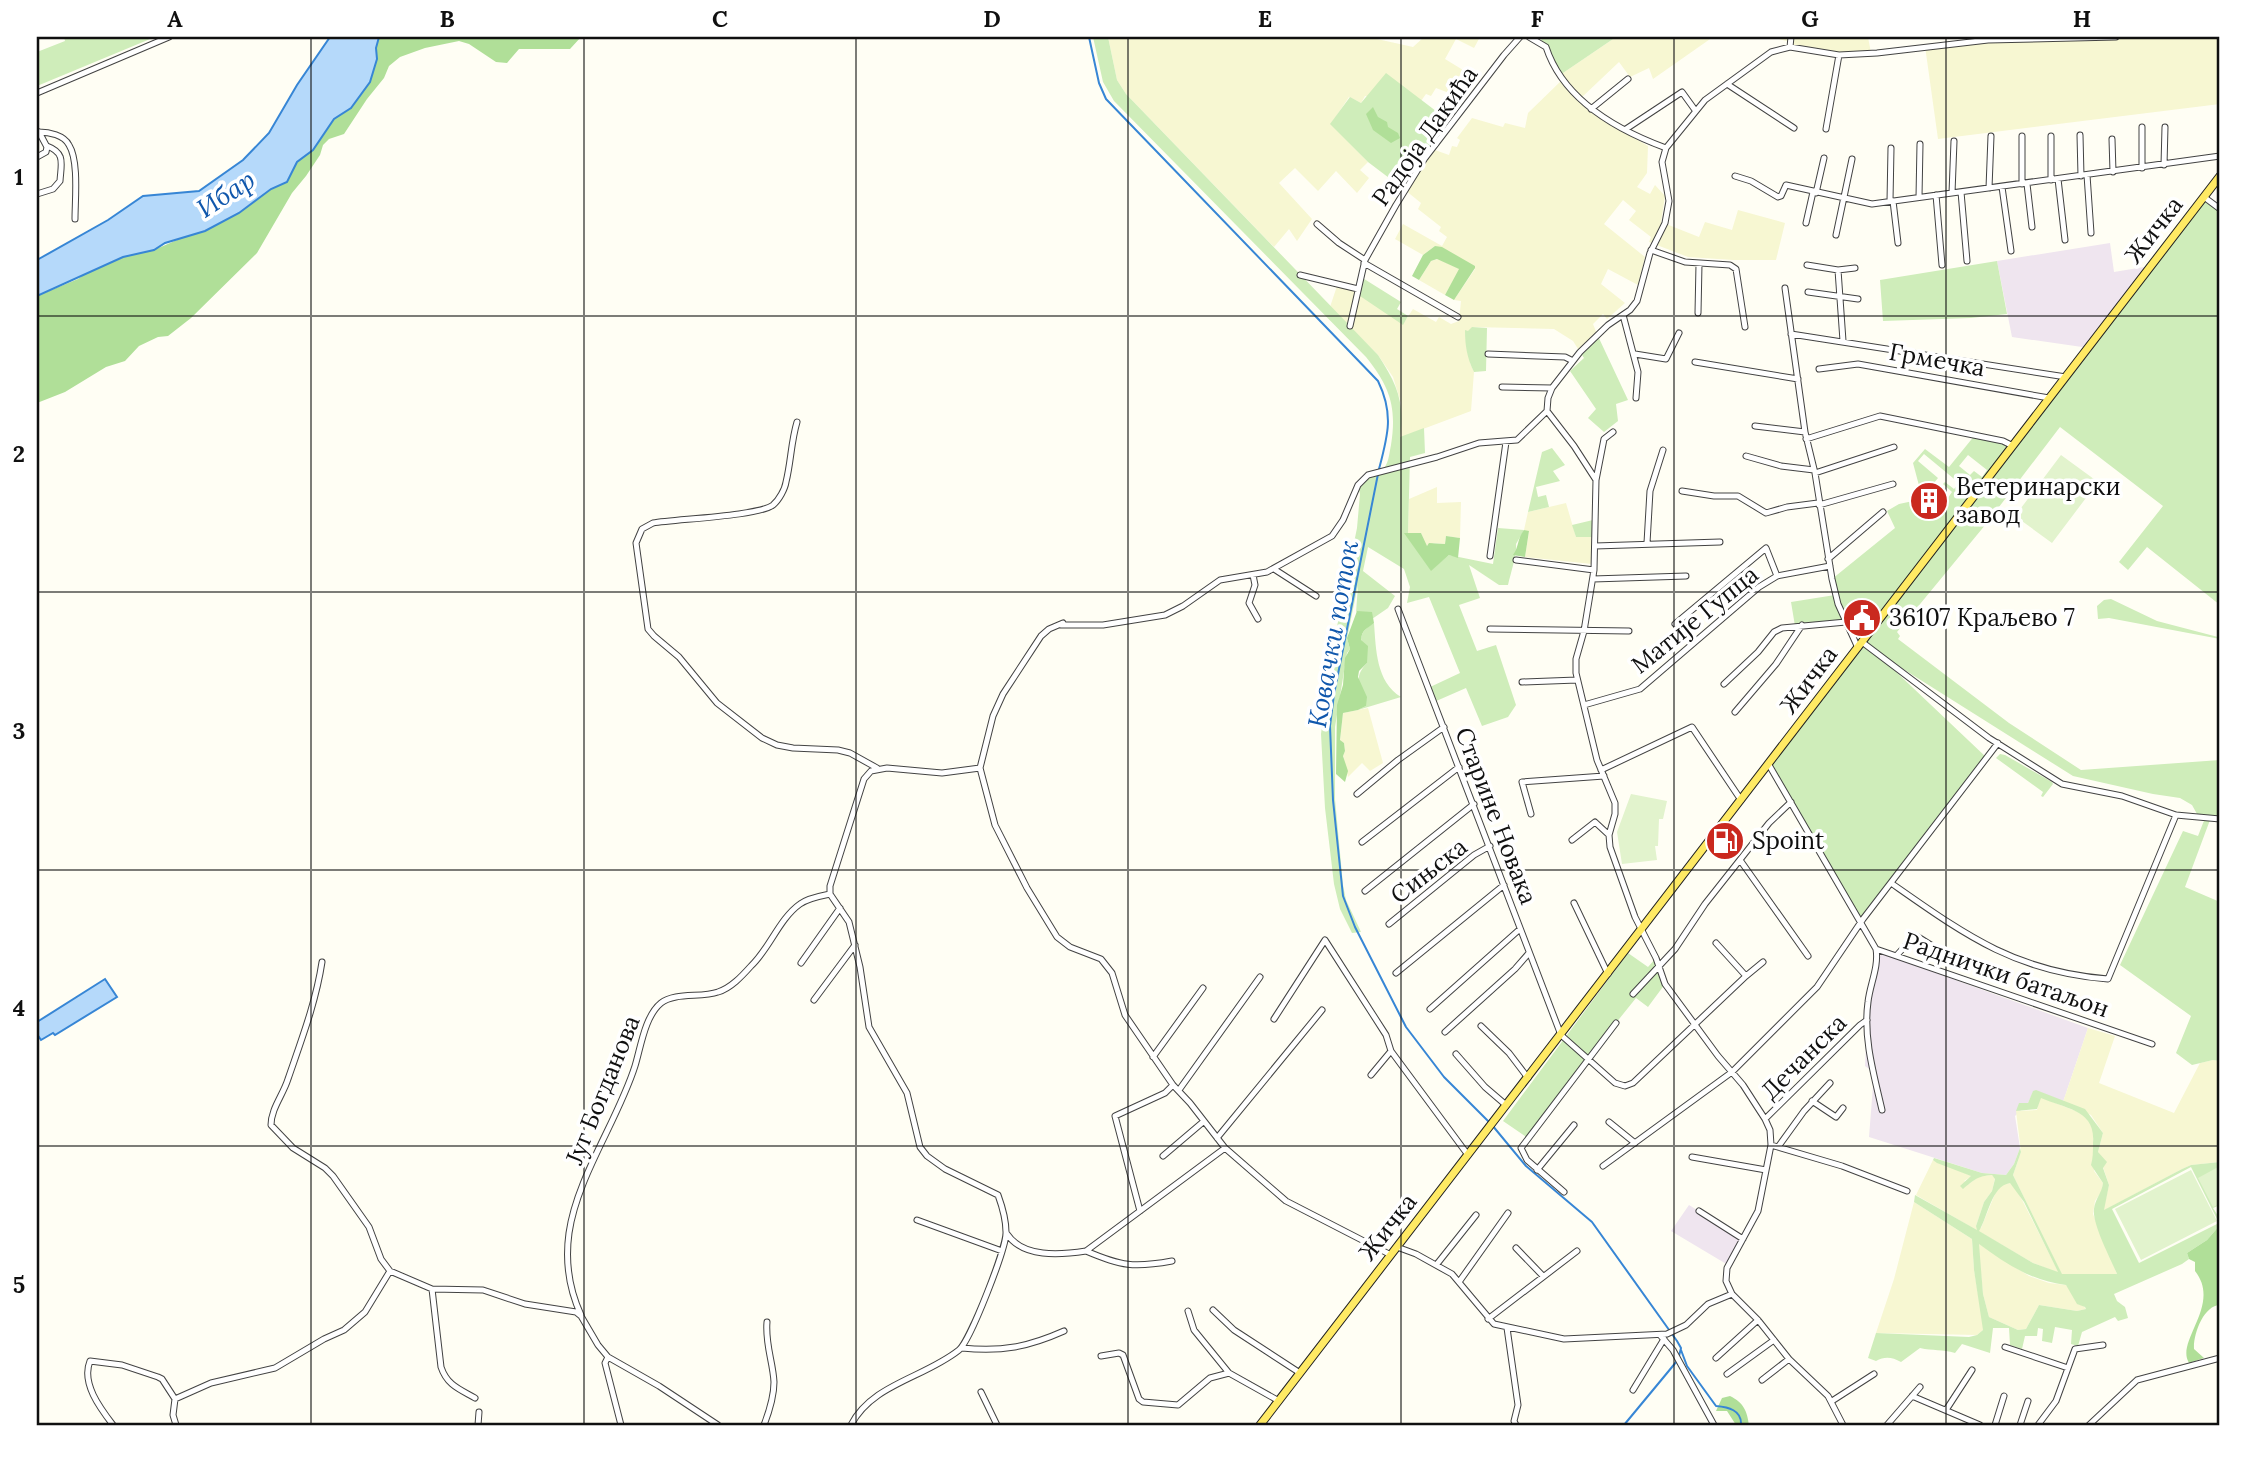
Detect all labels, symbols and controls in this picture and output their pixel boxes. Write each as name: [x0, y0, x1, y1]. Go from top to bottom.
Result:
text: A: [167, 4, 183, 33]
text: B: [439, 4, 455, 33]
text: C: [712, 4, 728, 33]
text: D: [983, 4, 1001, 33]
text: E: [1258, 4, 1272, 33]
text: F: [1530, 4, 1544, 33]
text: G: [1801, 4, 1819, 33]
text: H: [2073, 4, 2091, 33]
street label: Радоја Дакића: [1365, 60, 1484, 212]
text: 1: [14, 162, 24, 191]
water label: Ибар: [190, 163, 261, 225]
street label: Жичка: [2118, 190, 2189, 270]
street label: Грмечка: [1887, 336, 1987, 383]
text: 2: [13, 439, 25, 468]
place label: Ветеринарски завод: [1956, 471, 2121, 530]
building icon: Ветеринарски завод: [1908, 480, 1950, 522]
water label: Ковачки поток: [1300, 538, 1365, 730]
street label: Матије Гупца: [1625, 559, 1765, 680]
public building icon: 36107 Краљево 7: [1841, 597, 1883, 639]
place label: 36107 Краљево 7: [1889, 602, 2075, 633]
street label: Жичка: [1773, 640, 1844, 720]
text: 3: [13, 716, 25, 745]
street label: Старине Новака: [1448, 723, 1544, 909]
fuel station icon: Spoint: [1704, 820, 1746, 862]
place label: Spoint: [1752, 825, 1825, 856]
street label: Сињска: [1384, 831, 1473, 910]
street label: Раднички батаљон: [1899, 925, 2113, 1024]
text: 4: [13, 993, 25, 1022]
street label: Дечанска: [1754, 1007, 1853, 1106]
street label: Југ Богданова: [558, 1011, 647, 1170]
street label: Жичка: [1352, 1187, 1423, 1267]
text: 5: [13, 1270, 25, 1299]

